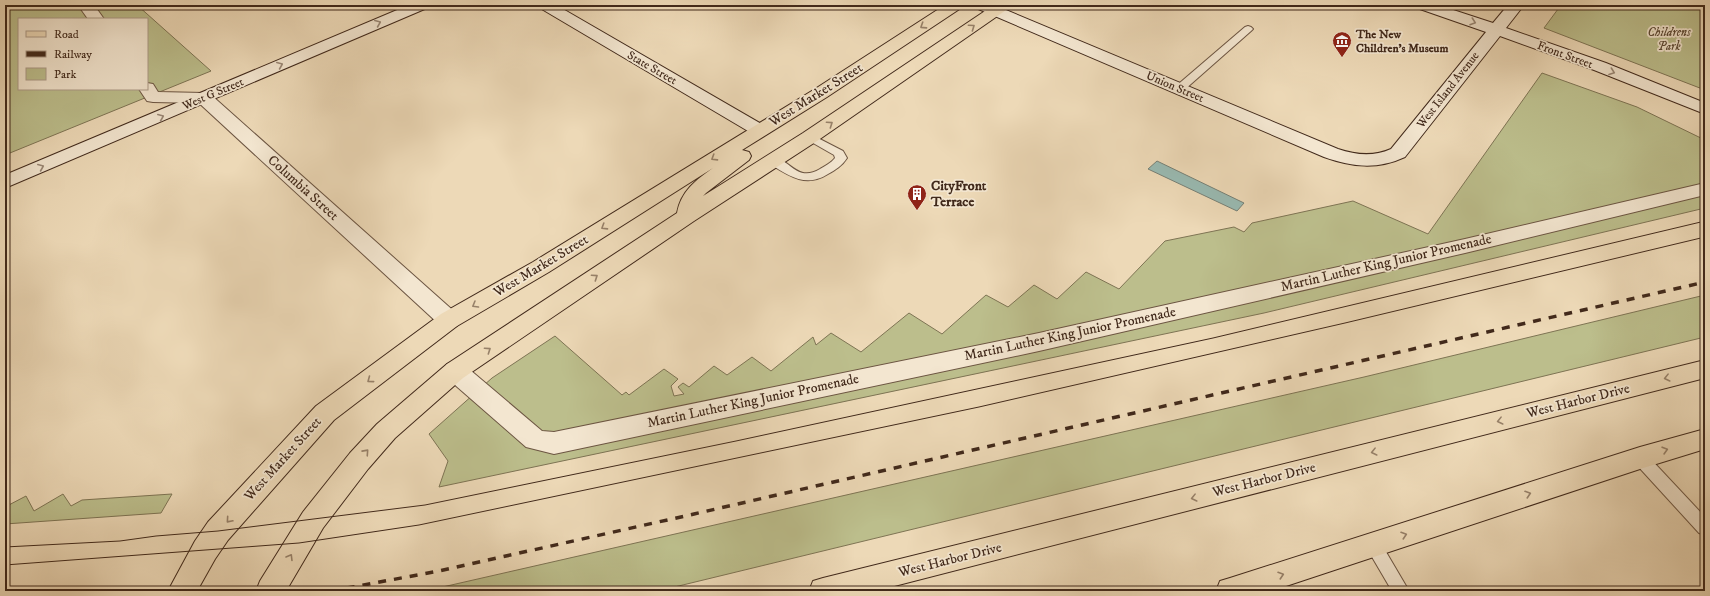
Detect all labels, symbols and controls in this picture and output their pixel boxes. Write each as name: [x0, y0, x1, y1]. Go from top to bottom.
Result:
one-way arrow: [1469, 17, 1476, 25]
legend: [18, 18, 148, 90]
one-way arrow: [374, 20, 381, 28]
one-way arrow: [920, 21, 927, 29]
one-way arrow: [968, 24, 975, 32]
park label: Childrens Park: [1647, 25, 1691, 54]
text: Road: [54, 27, 79, 42]
place label: The New Children's Museum: [1355, 27, 1448, 56]
museum icon: The New Children's Museum: [1331, 30, 1353, 58]
street label: Front Street: [1535, 38, 1595, 72]
text: Railway: [54, 47, 92, 62]
street label: State Street: [624, 48, 680, 88]
street label: West Island Avenue: [1413, 49, 1483, 132]
street label: West Market Street: [765, 59, 867, 132]
one-way arrow: [277, 62, 284, 70]
text: Park: [54, 67, 76, 82]
one-way arrow: [1608, 67, 1615, 75]
street label: Union Street: [1144, 68, 1206, 106]
street label: West G Street: [179, 74, 246, 114]
one-way arrow: [157, 113, 164, 121]
one-way arrow: [825, 121, 832, 128]
street label: Columbia Street: [264, 151, 343, 225]
one-way arrow: [711, 154, 718, 161]
one-way arrow: [37, 164, 44, 172]
place label: CityFront Terrace: [930, 177, 987, 211]
building icon: CityFront Terrace: [906, 183, 928, 211]
one-way arrow: [601, 223, 608, 230]
street label: West Market Street: [490, 230, 592, 302]
street label: Martin Luther King Junior Promenade: [1279, 230, 1493, 296]
one-way arrow: [591, 275, 598, 282]
one-way arrow: [472, 301, 479, 308]
street label: Martin Luther King Junior Promenade: [962, 303, 1178, 365]
one-way arrow: [483, 348, 490, 355]
street label: Martin Luther King Junior Promenade: [645, 370, 861, 432]
one-way arrow: [1664, 374, 1670, 382]
one-way arrow: [367, 375, 374, 382]
street label: West Harbor Drive: [1524, 379, 1632, 423]
street label: West Market Street: [240, 413, 326, 506]
one-way arrow: [1497, 416, 1504, 424]
one-way arrow: [1661, 446, 1668, 455]
one-way arrow: [1371, 448, 1378, 456]
one-way arrow: [362, 450, 369, 457]
street label: West Harbor Drive: [1210, 458, 1318, 502]
one-way arrow: [1524, 490, 1531, 499]
one-way arrow: [1191, 493, 1198, 502]
one-way arrow: [226, 515, 233, 522]
one-way arrow: [1401, 531, 1408, 539]
street label: West Harbor Drive: [896, 538, 1004, 582]
one-way arrow: [285, 554, 293, 561]
one-way arrow: [1277, 571, 1284, 580]

